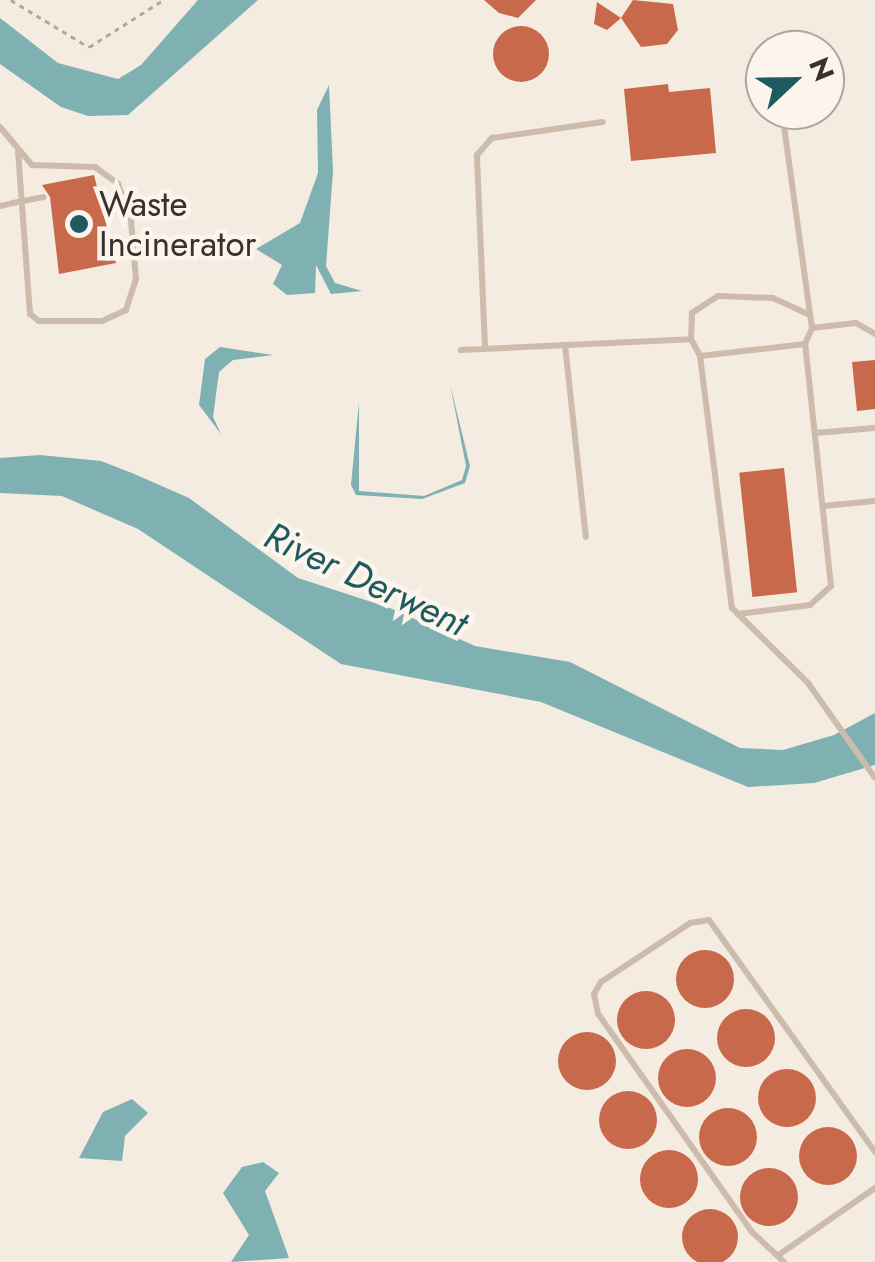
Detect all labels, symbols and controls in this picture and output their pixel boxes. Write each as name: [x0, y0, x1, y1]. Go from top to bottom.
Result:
north arrow: [745, 30, 845, 130]
text: N: [798, 51, 845, 87]
place label: Waste Incinerator: [99, 183, 257, 265]
marker: Waste Incinerator: [68, 213, 90, 235]
water label: River Derwent: [257, 512, 475, 646]

